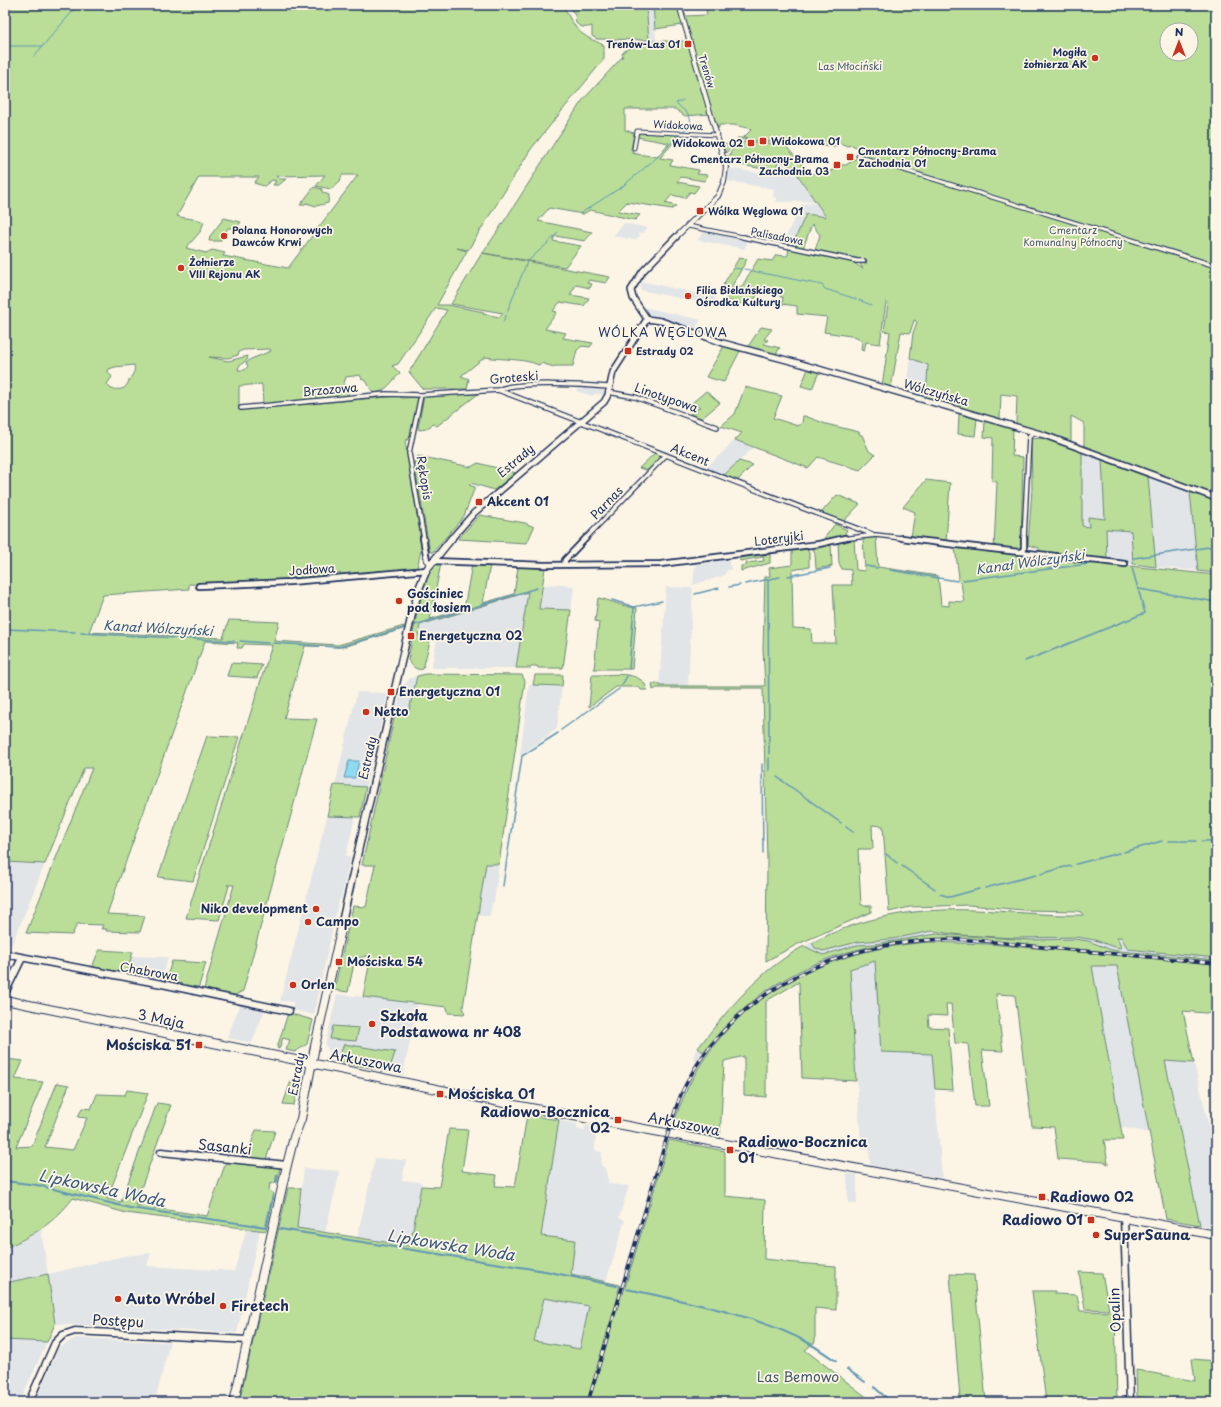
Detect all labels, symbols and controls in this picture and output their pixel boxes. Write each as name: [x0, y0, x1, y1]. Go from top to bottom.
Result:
north arrow: [1159, 22, 1199, 62]
text: N: [1175, 23, 1184, 40]
place label: Trenów-Las 01: [606, 36, 680, 51]
marker: Trenów-Las 01: [683, 39, 693, 49]
place label: Mogiła żołnierza AK: [1023, 44, 1088, 71]
street label: Trenów: [695, 52, 720, 90]
marker: Mogiła żołnierza AK: [1090, 53, 1100, 63]
park label: Las Młociński: [818, 58, 882, 73]
street label: Widokowa: [653, 116, 704, 133]
place label: Widokowa 01: [771, 133, 840, 148]
place label: Widokowa 02: [672, 135, 743, 150]
marker: Widokowa 01: [758, 136, 768, 146]
marker: Widokowa 02: [746, 138, 756, 148]
place label: Cmentarz Północny-Brama Zachodnia 01: [858, 143, 997, 170]
place label: Cmentarz Północny-Brama Zachodnia 03: [690, 151, 829, 178]
marker: Cmentarz Północny-Brama Zachodnia 01: [845, 152, 855, 162]
marker: Cmentarz Północny-Brama Zachodnia 03: [832, 160, 842, 170]
place label: Wólka Węglowa 01: [708, 203, 803, 218]
marker: Wólka Węglowa 01: [695, 206, 705, 216]
place label: Polana Honorowych Dawców Krwi: [232, 222, 333, 249]
park label: Cmentarz Komunalny Północny: [1023, 222, 1123, 250]
street label: Palisadowa: [749, 223, 805, 248]
marker: Polana Honorowych Dawców Krwi: [219, 231, 229, 241]
place label: Żołnierze VIII Rejonu AK: [189, 254, 261, 281]
marker: Żołnierze VIII Rejonu AK: [176, 263, 186, 273]
place label: Filia Bielańskiego Ośrodka Kultury: [696, 282, 783, 309]
marker: Filia Bielańskiego Ośrodka Kultury: [683, 291, 693, 301]
district label: WÓLKA WĘGLOWA: [598, 323, 728, 341]
place label: Estrady 02: [636, 343, 693, 358]
marker: Estrady 02: [623, 346, 633, 356]
street label: Groteski: [489, 366, 539, 388]
street label: Wólczyńska: [902, 374, 972, 410]
street label: Brzozowa: [301, 378, 359, 400]
street label: Linotypowa: [632, 378, 701, 417]
street label: Akcent: [668, 438, 712, 470]
street label: Estrady: [493, 439, 538, 481]
street label: Rękopis: [413, 454, 437, 502]
street label: Parnas: [586, 481, 627, 523]
place label: Akcent 01: [486, 492, 549, 510]
marker: Akcent 01: [474, 497, 484, 507]
street label: Loteryjki: [753, 526, 805, 550]
water label: Kanał Wólczyński: [974, 544, 1088, 579]
street label: Jodłowa: [288, 558, 336, 580]
place label: Gościniec pod łosiem: [407, 584, 471, 616]
marker: Gościniec pod łosiem: [394, 596, 404, 606]
water label: Kanał Wólczyński: [103, 615, 216, 640]
place label: Energetyczna 02: [419, 626, 523, 644]
marker: Energetyczna 02: [406, 631, 416, 641]
place label: Energetyczna 01: [399, 682, 500, 700]
marker: Energetyczna 01: [386, 687, 396, 697]
place label: Netto: [374, 702, 408, 720]
marker: Netto: [361, 707, 371, 717]
street label: Estrady: [353, 734, 381, 781]
place label: Niko development: [201, 899, 308, 917]
marker: Niko development: [311, 904, 321, 914]
place label: Campo: [316, 912, 359, 930]
marker: Campo: [303, 917, 313, 927]
place label: Mościska 54: [347, 952, 423, 970]
street label: Chabrowa: [119, 957, 180, 985]
marker: Mościska 54: [334, 957, 344, 967]
place label: Orlen: [301, 975, 335, 993]
marker: Orlen: [288, 980, 298, 990]
street label: 3 Maja: [136, 1003, 187, 1034]
place label: Szkoła Podstawowa nr 408: [380, 1005, 522, 1042]
marker: Szkoła Podstawowa nr 408: [367, 1019, 377, 1029]
place label: Mościska 51: [106, 1034, 191, 1055]
marker: Mościska 51: [194, 1040, 204, 1050]
street label: Arkuszowa: [328, 1043, 404, 1078]
street label: Estrady: [283, 1050, 309, 1097]
place label: Mościska 01: [448, 1083, 535, 1104]
marker: Mościska 01: [435, 1089, 445, 1099]
place label: Radiowo-Bocznica 02: [480, 1101, 610, 1138]
street label: Arkuszowa: [646, 1106, 722, 1141]
marker: Radiowo-Bocznica 02: [613, 1115, 623, 1125]
place label: Radiowo-Bocznica 01: [738, 1131, 868, 1168]
street label: Sasanki: [197, 1133, 253, 1160]
marker: Radiowo-Bocznica 01: [725, 1145, 735, 1155]
water label: Lipkowska Woda: [37, 1162, 169, 1212]
place label: Radiowo 02: [1050, 1186, 1134, 1207]
marker: Radiowo 02: [1037, 1192, 1047, 1202]
place label: Radiowo 01: [1002, 1209, 1083, 1230]
marker: Radiowo 01: [1086, 1215, 1096, 1225]
water label: Lipkowska Woda: [386, 1222, 518, 1266]
place label: SuperSauna: [1104, 1224, 1190, 1245]
marker: SuperSauna: [1091, 1230, 1101, 1240]
street label: Opalin: [1103, 1287, 1126, 1333]
place label: Auto Wróbel: [126, 1288, 215, 1309]
marker: Auto Wróbel: [113, 1294, 123, 1304]
place label: Firetech: [231, 1295, 289, 1316]
marker: Firetech: [218, 1301, 228, 1311]
street label: Postępu: [92, 1309, 144, 1332]
park label: Las Bemowo: [757, 1366, 839, 1387]

